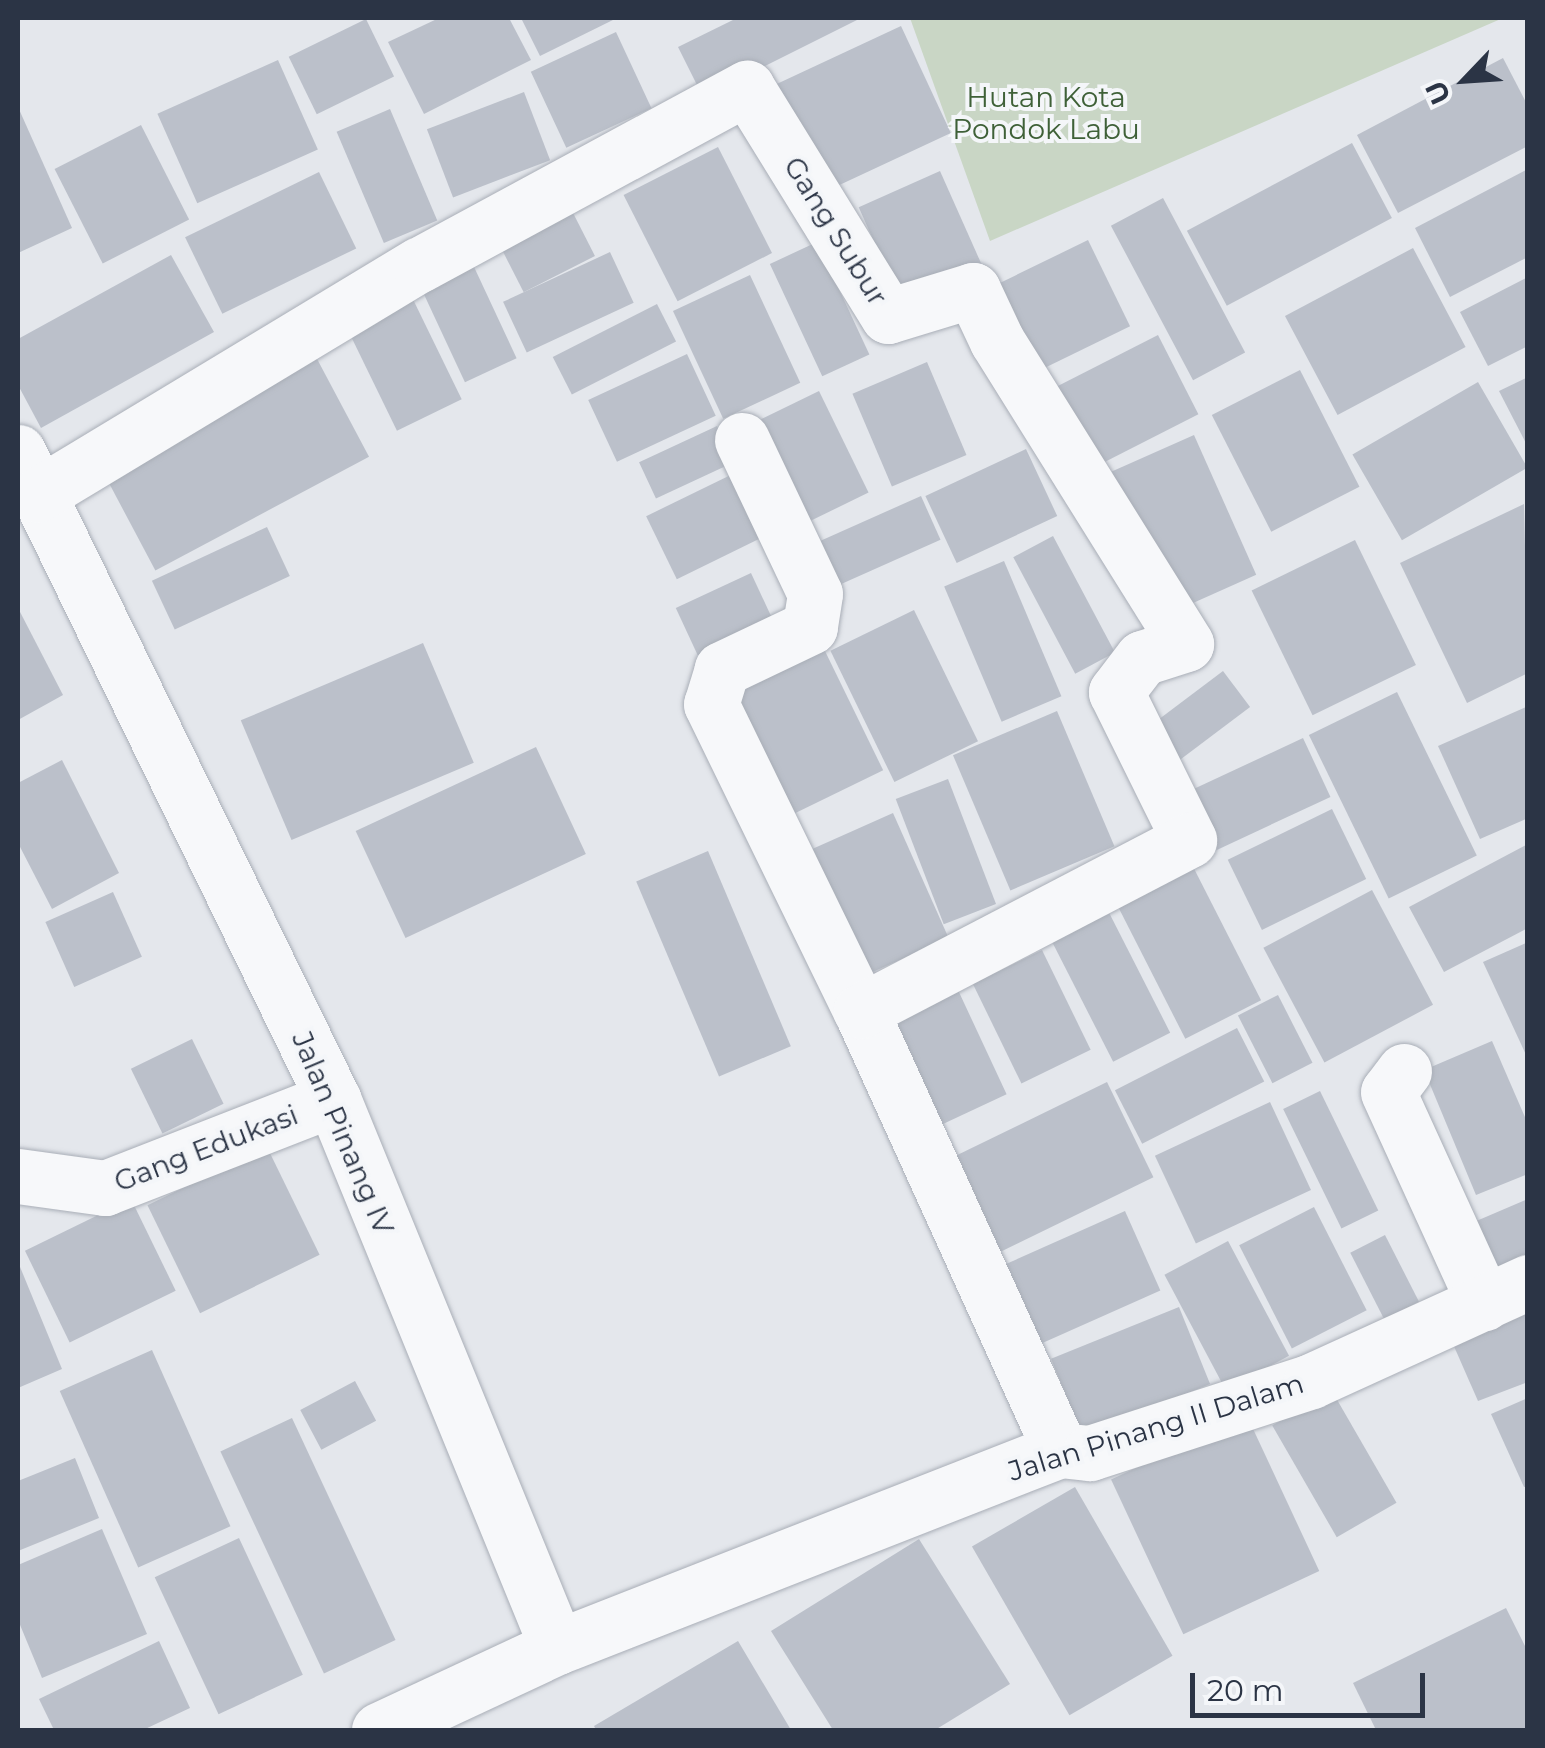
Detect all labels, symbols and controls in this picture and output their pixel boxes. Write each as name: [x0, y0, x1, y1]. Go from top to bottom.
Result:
north arrow: [1415, 30, 1515, 130]
text: U: [1418, 75, 1458, 110]
park label: Hutan Kota Pondok Labu: [952, 80, 1140, 146]
street label: Gang Subur: [777, 151, 895, 311]
street label: Jalan Pinang IV: [285, 1027, 401, 1239]
street label: Gang Edukasi: [109, 1098, 303, 1198]
street label: Jalan Pinang II Dalam: [1004, 1366, 1308, 1488]
scale bar: [1195, 1653, 1430, 1715]
text: 20 m: [1207, 1672, 1284, 1709]

